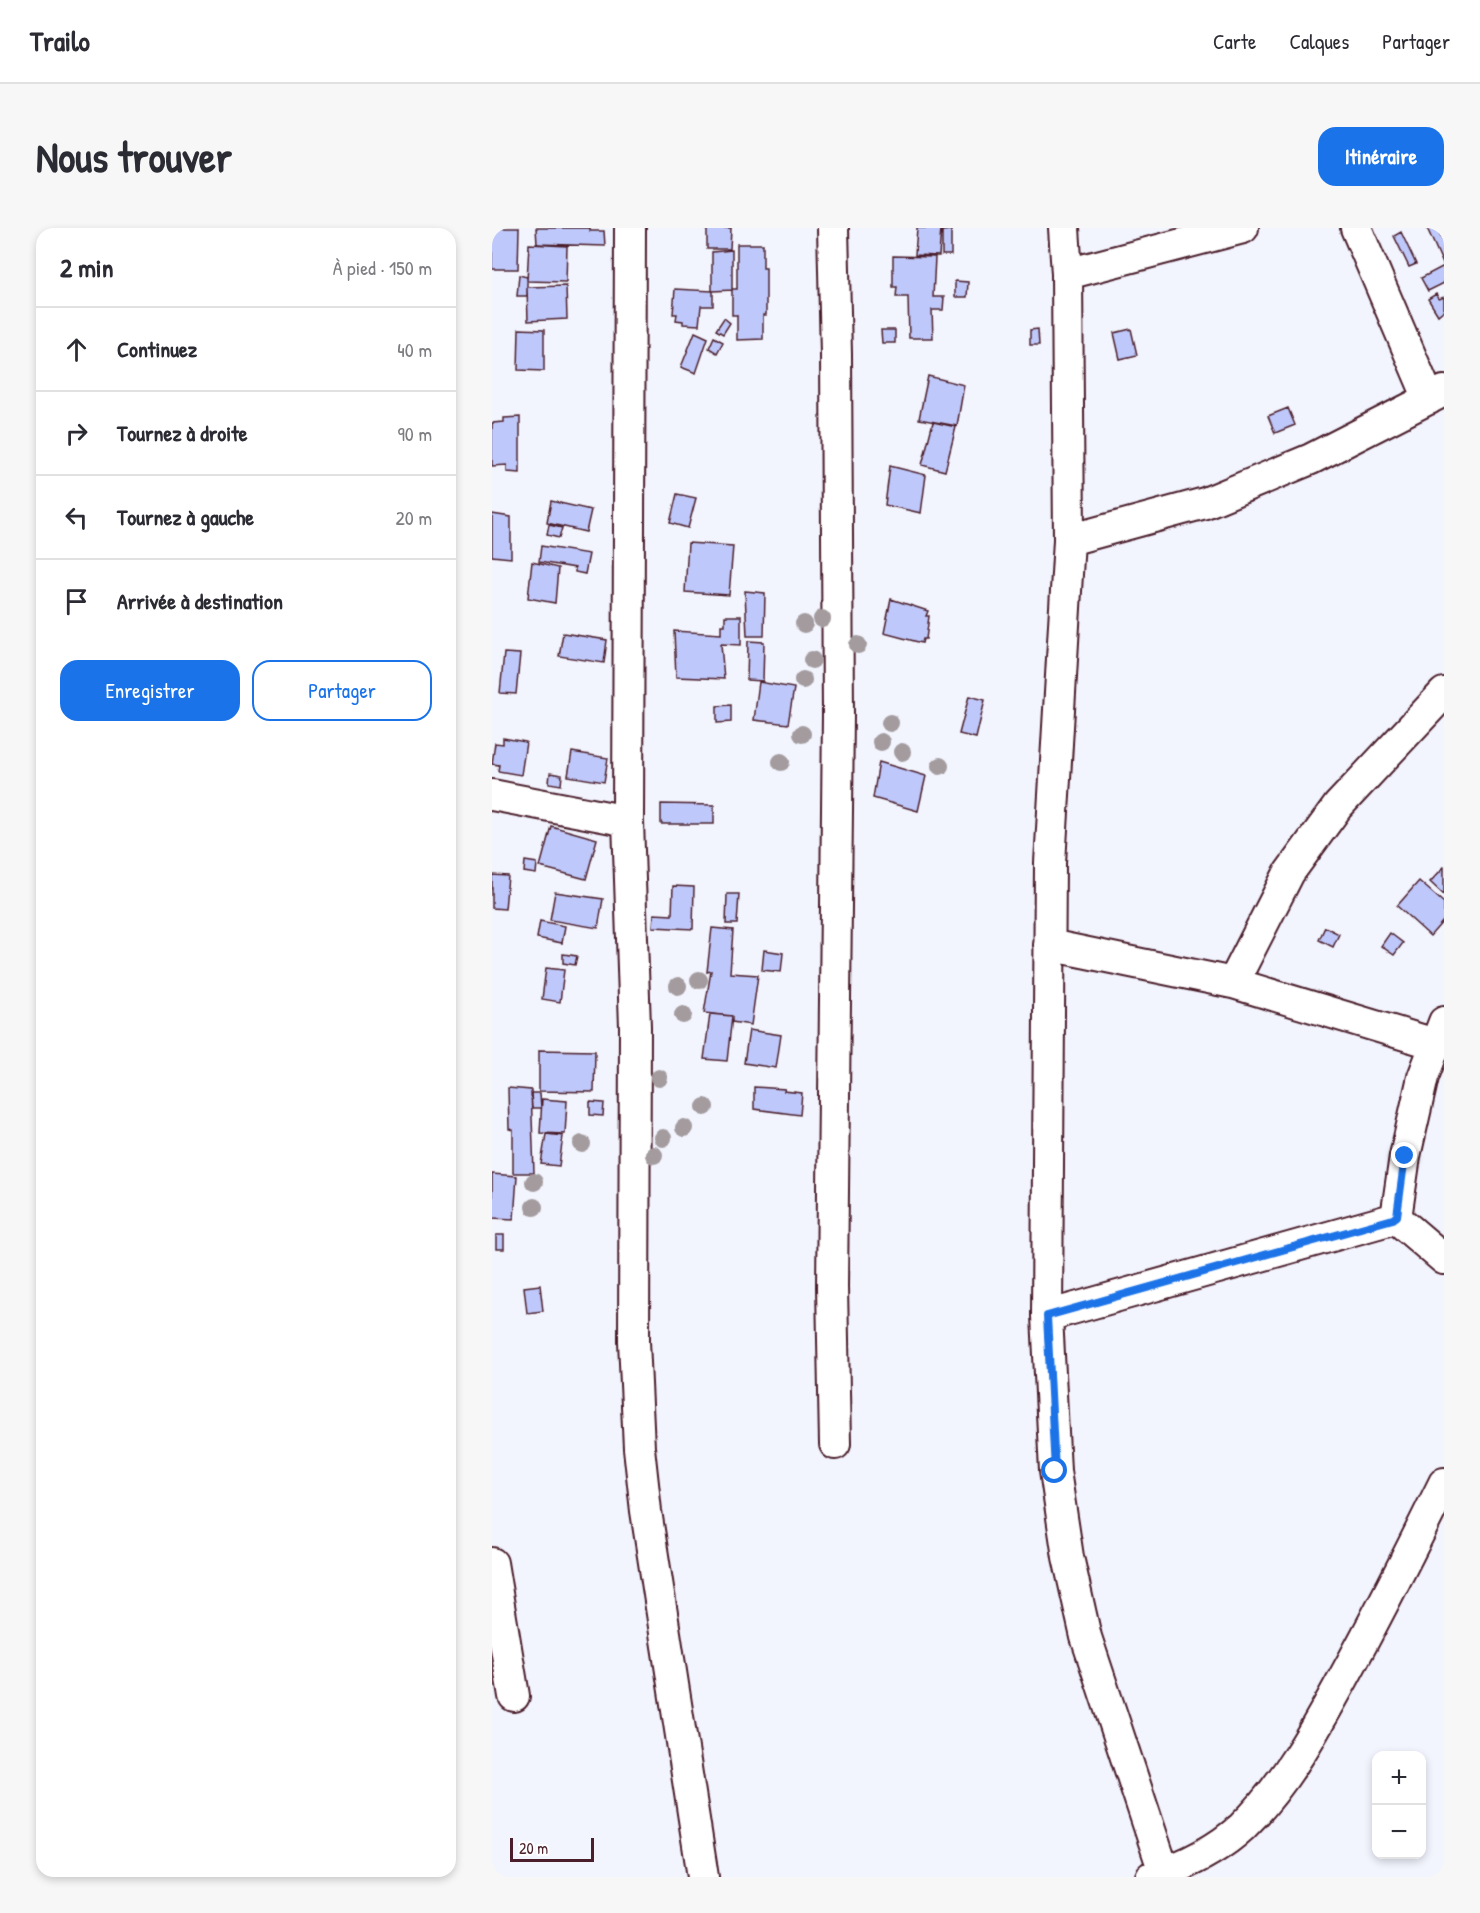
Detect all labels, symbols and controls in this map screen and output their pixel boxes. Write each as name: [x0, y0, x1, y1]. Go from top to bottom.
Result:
text: Trailo: [30, 22, 90, 60]
text: Carte: [1213, 27, 1256, 56]
text: Calques: [1289, 27, 1349, 56]
text: Partager: [1382, 27, 1450, 56]
button: Itinéraire: [1318, 127, 1444, 186]
text: Nous trouver: [36, 128, 232, 185]
text: 2 min: [60, 250, 113, 285]
text: À pied · 150 m: [333, 254, 432, 281]
icon: ahead: [60, 333, 93, 366]
text: Continuez: [117, 334, 197, 364]
text: 40 m: [397, 336, 432, 363]
icon: right: [60, 417, 93, 450]
text: Tournez à droite: [117, 418, 247, 448]
text: 90 m: [398, 420, 432, 447]
icon: left: [60, 501, 93, 534]
text: Tournez à gauche: [117, 502, 254, 532]
text: 20 m: [395, 504, 432, 531]
icon: arrive: [60, 585, 93, 618]
text: Arrivée à destination: [117, 586, 283, 616]
button: Enregistrer: [60, 660, 240, 721]
button: Partager: [252, 660, 432, 721]
route end: [1391, 1142, 1417, 1168]
route start: [1041, 1457, 1067, 1483]
map controls: [1372, 1751, 1426, 1859]
button: +: [1372, 1751, 1426, 1805]
button: −: [1372, 1805, 1426, 1859]
scale bar: [510, 1835, 594, 1862]
text: 20 m: [519, 1837, 548, 1859]

